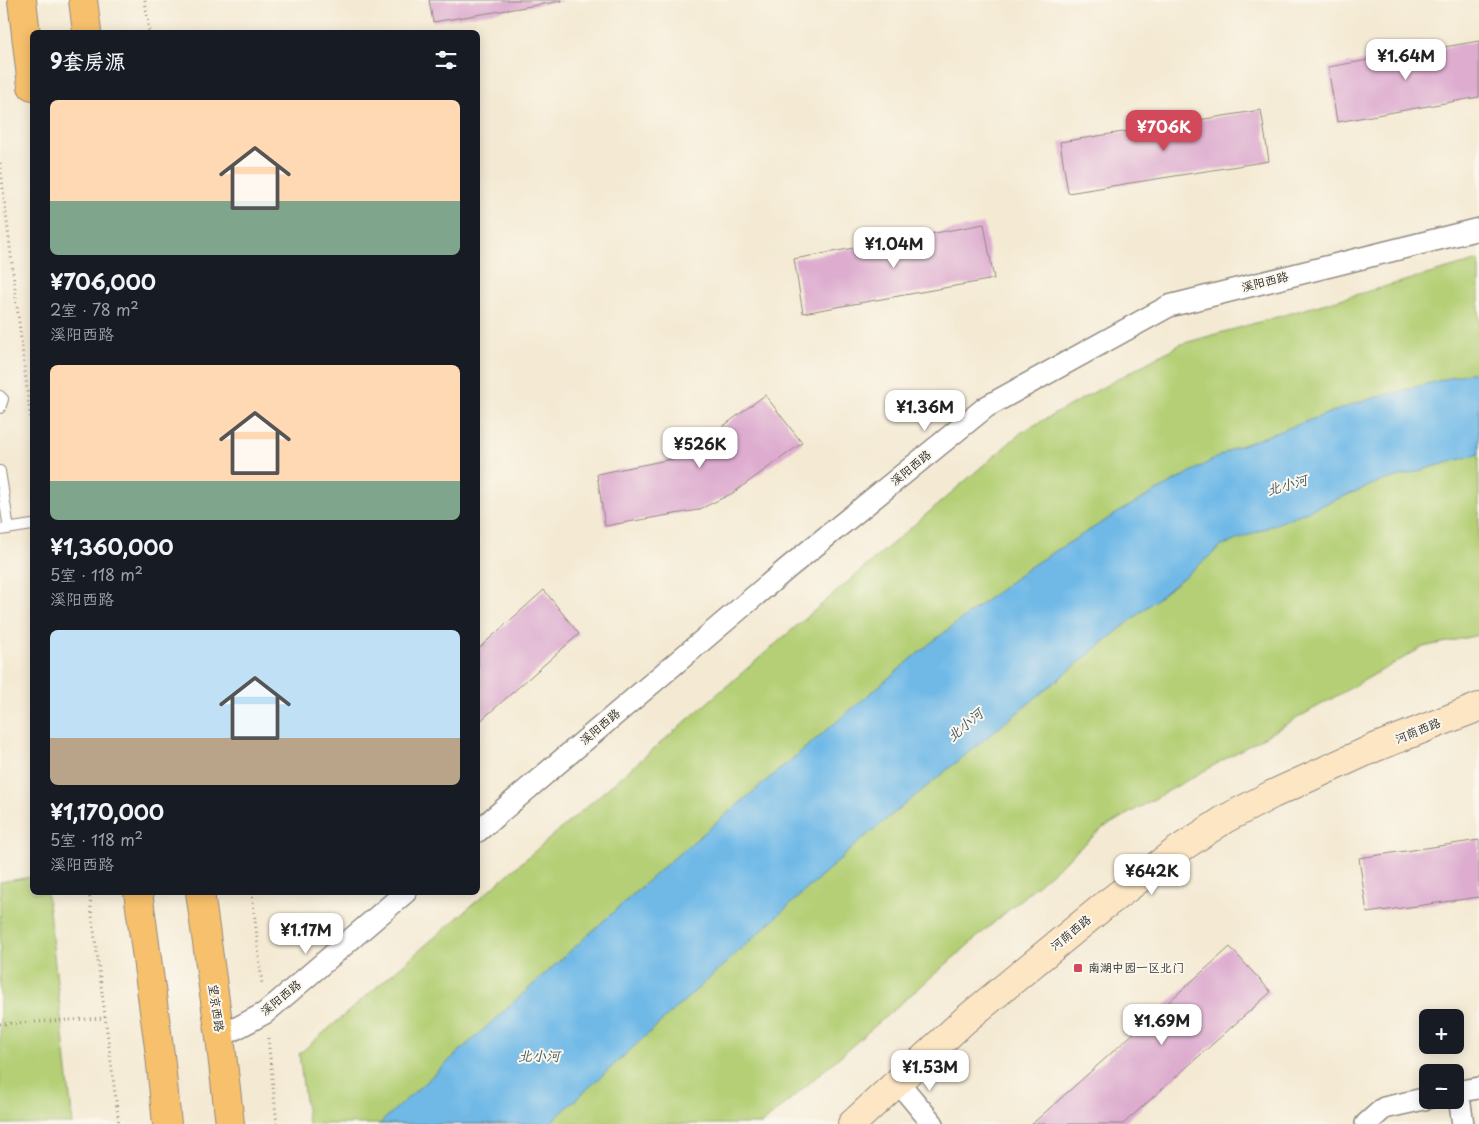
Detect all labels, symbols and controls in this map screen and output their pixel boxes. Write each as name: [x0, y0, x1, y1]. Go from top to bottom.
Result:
pin: ¥1.64M: [1365, 38, 1447, 81]
text: ¥1.64M: [1377, 43, 1435, 67]
text: 9套房源: [50, 44, 126, 76]
icon: filters: [432, 46, 460, 74]
pin: ¥706K: [1129, 110, 1199, 152]
text: ¥706K: [1137, 114, 1191, 138]
icon: home: [210, 133, 300, 223]
pin: ¥1.04M: [853, 226, 935, 269]
text: ¥1.04M: [865, 231, 923, 255]
text: ¥706,000: [50, 265, 156, 297]
street label: 溪阳西路: [1239, 266, 1290, 296]
text: 2室 · 78 m²: [50, 297, 139, 321]
text: 溪阳西路: [50, 321, 114, 345]
pin: ¥1.36M: [884, 390, 966, 432]
text: ¥1.36M: [896, 394, 954, 418]
icon: home: [210, 398, 300, 488]
pin: ¥526K: [665, 426, 735, 469]
text: ¥526K: [674, 431, 726, 455]
street label: 溪阳西路: [886, 445, 935, 489]
water label: 北小河: [1264, 468, 1312, 500]
text: ¥1,360,000: [50, 530, 174, 562]
text: 5室 · 118 m²: [50, 562, 143, 586]
text: 溪阳西路: [50, 586, 114, 610]
icon: home: [210, 663, 300, 753]
water label: 北小河: [942, 702, 989, 746]
street label: 溪阳西路: [575, 704, 624, 749]
street label: 河荫西路: [1392, 713, 1443, 747]
text: ¥1,170,000: [50, 795, 164, 827]
text: 5室 · 118 m²: [50, 827, 143, 851]
text: 溪阳西路: [50, 851, 114, 875]
pin: ¥642K: [1117, 854, 1187, 896]
text: ¥642K: [1125, 858, 1179, 882]
street label: 河荫西路: [1046, 910, 1095, 954]
pin: ¥1.17M: [265, 912, 347, 955]
text: ¥1.17M: [280, 917, 332, 941]
place label: 南湖中园一区北门: [1088, 958, 1184, 976]
marker: 南湖中园一区北门: [1072, 962, 1084, 974]
street label: 溪阳西路: [256, 975, 305, 1019]
street label: 望京西路: [205, 983, 229, 1033]
pin: ¥1.69M: [1121, 1004, 1203, 1046]
text: ¥1.69M: [1134, 1008, 1190, 1032]
map controls: [1419, 1009, 1464, 1109]
button: +: [1419, 1009, 1464, 1054]
water label: 北小河: [518, 1045, 562, 1066]
pin: ¥1.53M: [889, 1050, 971, 1092]
text: ¥1.53M: [902, 1054, 958, 1078]
button: −: [1419, 1064, 1464, 1109]

